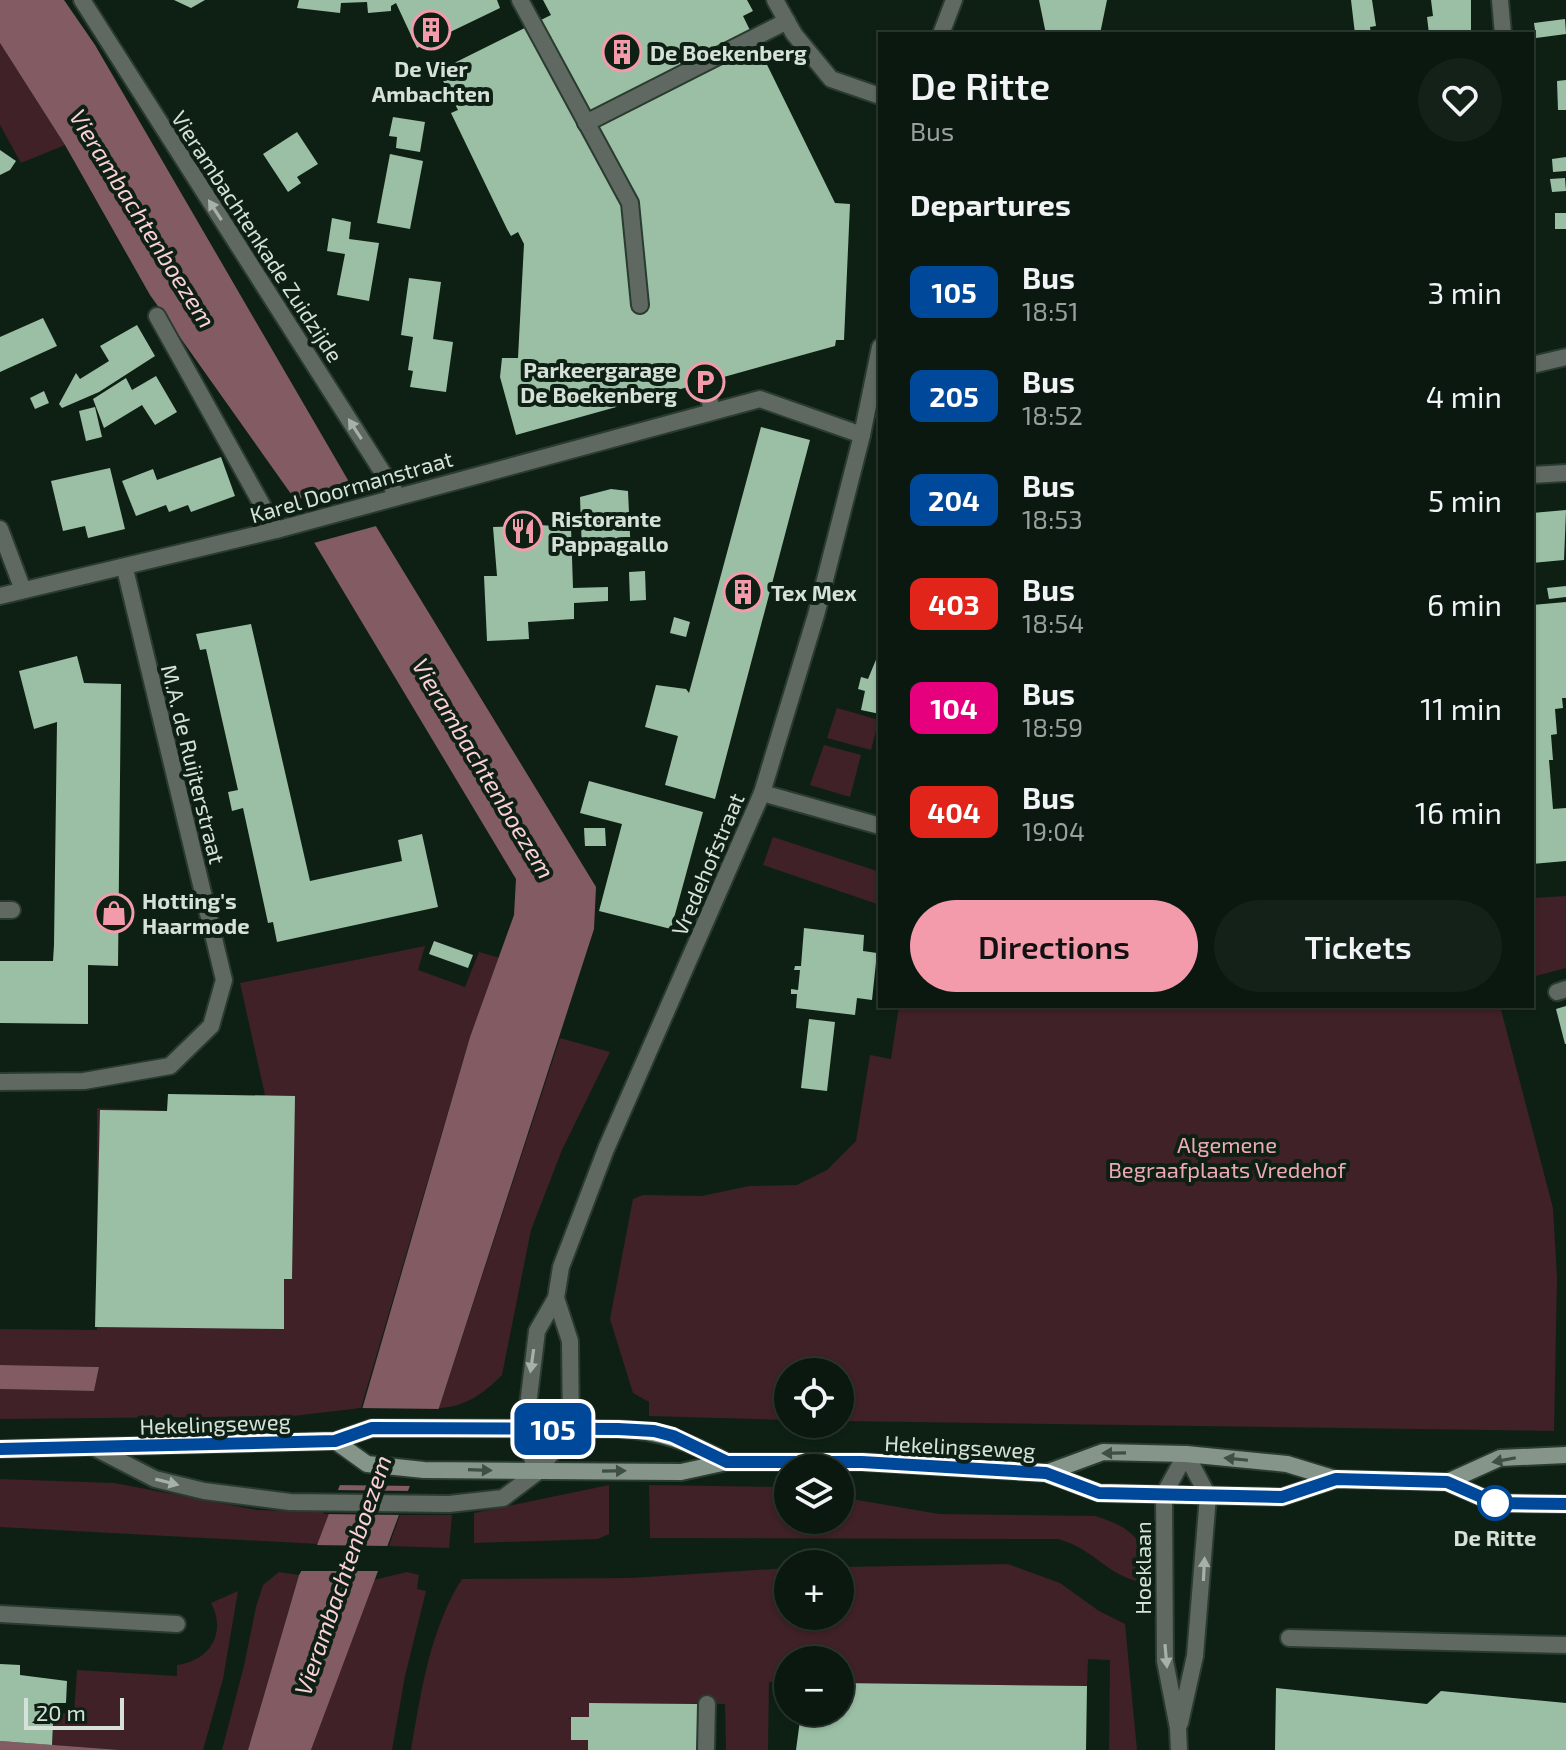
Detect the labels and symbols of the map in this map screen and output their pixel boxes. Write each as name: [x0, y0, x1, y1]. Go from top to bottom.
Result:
building icon: De Vier Ambachten: [410, 9, 452, 51]
building icon: De Boekenberg: [601, 31, 643, 73]
place label: De Boekenberg: [650, 39, 807, 65]
place label: De Vier Ambachten: [372, 55, 490, 106]
water label: Vierambachtenboezem: [64, 103, 222, 333]
street label: Vierambachtenkade Zuidzijde: [166, 106, 349, 367]
one-way arrow: [209, 199, 223, 221]
place label: Parkeergarage De Boekenberg: [520, 356, 677, 407]
parking icon: Parkeergarage De Boekenberg: [684, 361, 726, 403]
one-way arrow: [349, 418, 363, 440]
street label: Karel Doormanstraat: [247, 445, 455, 527]
place label: Ristorante Pappagallo: [551, 505, 669, 556]
restaurant icon: Ristorante Pappagallo: [502, 510, 544, 552]
building icon: Tex Mex: [722, 571, 764, 613]
place label: Tex Mex: [771, 579, 857, 605]
water label: Vierambachtenboezem: [407, 652, 561, 884]
street label: M.A. de Ruijterstraat: [156, 662, 231, 867]
street label: Vredehofstraat: [665, 789, 749, 939]
place label: Hotting's Haarmode: [142, 887, 250, 938]
shop icon: Hotting's Haarmode: [93, 892, 135, 934]
park label: Algemene Begraafplaats Vredehof: [1108, 1131, 1346, 1182]
one-way arrow: [525, 1349, 538, 1374]
line badge: 105: [507, 1403, 599, 1455]
street label: Hekelingseweg: [139, 1407, 291, 1439]
street label: Hekelingseweg: [884, 1429, 1036, 1463]
one-way arrow: [1101, 1447, 1126, 1459]
water label: Vierambachtenboezem: [287, 1451, 397, 1699]
one-way arrow: [1223, 1452, 1248, 1465]
one-way arrow: [1492, 1454, 1517, 1466]
one-way arrow: [468, 1463, 493, 1476]
one-way arrow: [602, 1465, 627, 1477]
one-way arrow: [155, 1477, 180, 1489]
marker: De Ritte: [1478, 1486, 1512, 1520]
street label: Hoeklaan: [1129, 1521, 1155, 1615]
place label: De Ritte: [1454, 1524, 1536, 1550]
one-way arrow: [1198, 1556, 1211, 1581]
one-way arrow: [1160, 1644, 1173, 1669]
scale bar: [24, 1694, 124, 1730]

